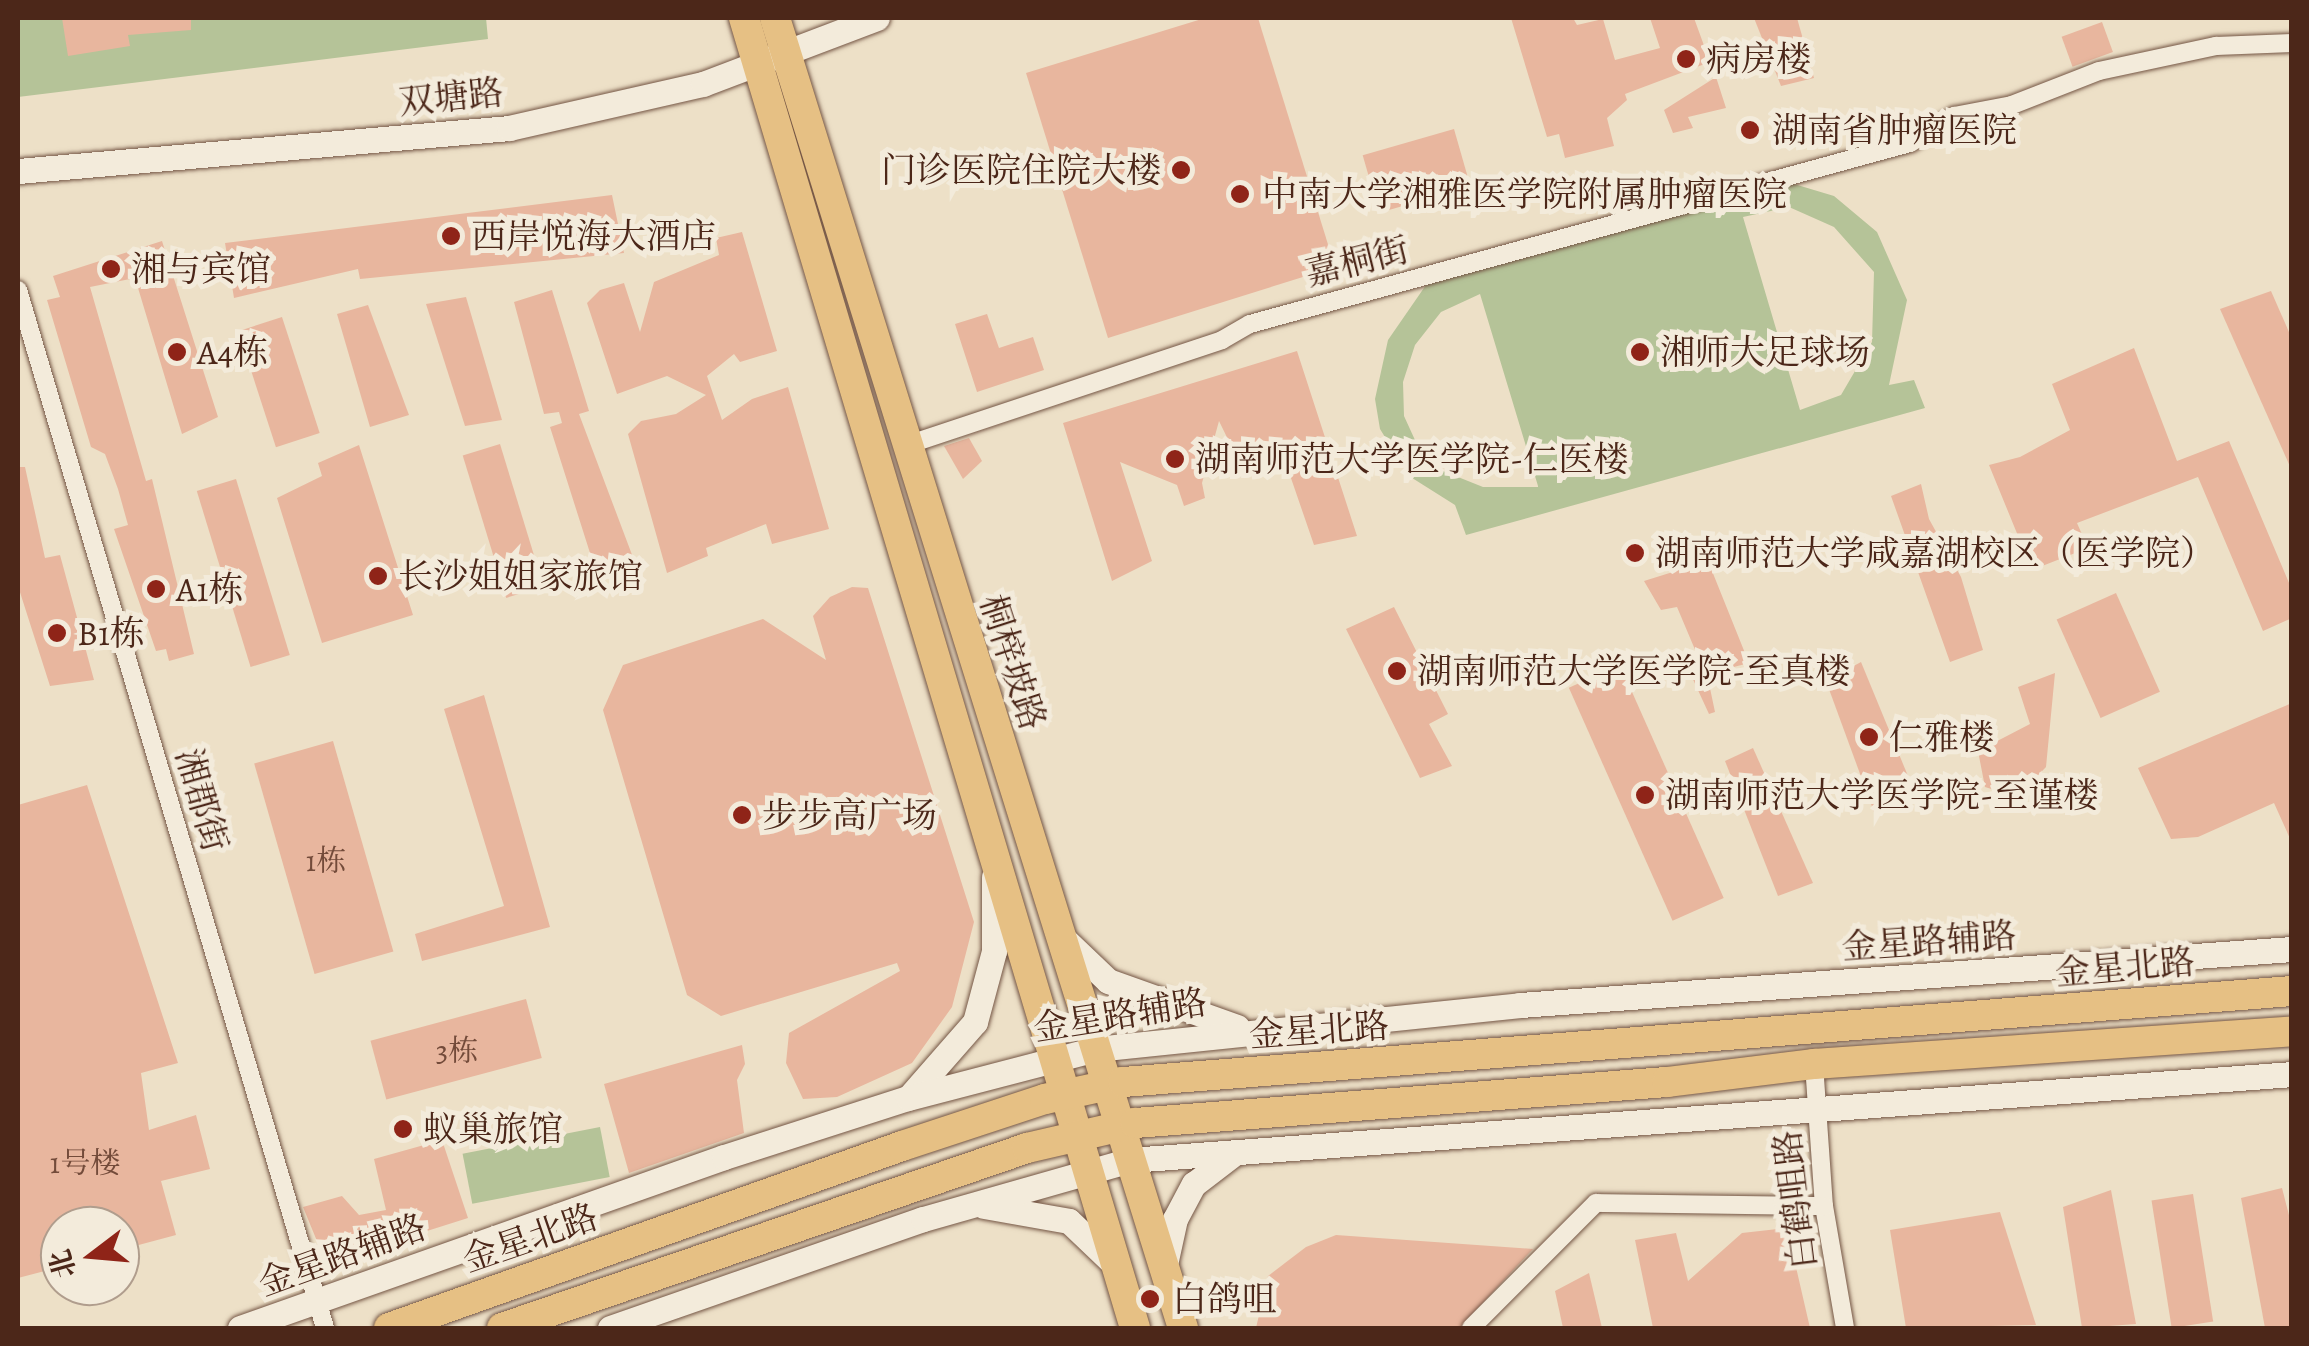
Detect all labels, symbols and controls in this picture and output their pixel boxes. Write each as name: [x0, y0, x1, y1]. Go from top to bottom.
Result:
place label: 病房楼: [1706, 38, 1811, 80]
marker: 病房楼: [1675, 48, 1697, 70]
street label: 双塘路: [397, 71, 505, 123]
place label: 湖南省肿瘤医院: [1772, 109, 2017, 151]
marker: 湖南省肿瘤医院: [1737, 117, 1763, 143]
place label: 门诊医院住院大楼: [881, 149, 1161, 191]
marker: 门诊医院住院大楼: [1170, 159, 1192, 181]
place label: 中南大学湘雅医学院附属肿瘤医院: [1262, 173, 1787, 215]
marker: 中南大学湘雅医学院附属肿瘤医院: [1227, 181, 1253, 207]
place label: 西岸悦海大酒店: [471, 215, 716, 257]
marker: 西岸悦海大酒店: [440, 225, 462, 247]
street label: 嘉桐街: [1301, 228, 1413, 294]
place label: 湘与宾馆: [131, 248, 271, 290]
marker: 湘与宾馆: [100, 258, 122, 280]
place label: A4栋: [197, 331, 268, 373]
place label: 湘师大足球场: [1660, 331, 1870, 373]
marker: A4栋: [166, 341, 188, 363]
marker: 湘师大足球场: [1629, 341, 1651, 363]
place label: 湖南师范大学医学院-仁医楼: [1195, 438, 1628, 480]
marker: 湖南师范大学医学院-仁医楼: [1164, 448, 1186, 470]
place label: 湖南师范大学咸嘉湖校区（医学院）: [1655, 532, 2215, 574]
marker: 湖南师范大学咸嘉湖校区（医学院）: [1624, 542, 1646, 564]
place label: 长沙姐姐家旅馆: [398, 555, 643, 597]
marker: 长沙姐姐家旅馆: [367, 565, 389, 587]
place label: A1栋: [176, 568, 243, 610]
marker: A1栋: [145, 578, 167, 600]
street label: 桐梓坡路: [971, 589, 1055, 735]
place label: B1栋: [77, 612, 145, 654]
marker: B1栋: [46, 622, 68, 644]
place label: 湖南师范大学医学院-至真楼: [1417, 650, 1850, 692]
marker: 湖南师范大学医学院-至真楼: [1386, 660, 1408, 682]
place label: 仁雅楼: [1889, 716, 1994, 758]
marker: 仁雅楼: [1858, 726, 1880, 748]
street label: 湘郡街: [167, 744, 237, 856]
place label: 湖南师范大学医学院-至谨楼: [1665, 774, 2098, 816]
marker: 湖南师范大学医学院-至谨楼: [1634, 784, 1656, 806]
place label: 步步高广场: [762, 794, 937, 836]
marker: 步步高广场: [731, 804, 753, 826]
house number: 1栋: [306, 843, 346, 879]
street label: 金星路辅路: [1840, 914, 2018, 968]
street label: 金星北路: [2053, 940, 2197, 994]
street label: 金星路辅路: [1030, 981, 1210, 1049]
street label: 金星北路: [1248, 1004, 1390, 1056]
house number: 3栋: [436, 1033, 478, 1069]
place label: 蚁巢旅馆: [423, 1108, 563, 1150]
marker: 蚁巢旅馆: [392, 1118, 414, 1140]
street label: 白鹤咀路: [1766, 1128, 1824, 1272]
house number: 1号楼: [50, 1145, 120, 1181]
street label: 金星北路: [457, 1195, 603, 1281]
street label: 金星路辅路: [253, 1205, 431, 1305]
north arrow: [40, 1206, 140, 1306]
text: 北: [41, 1245, 85, 1282]
place label: 白鸽咀: [1172, 1278, 1277, 1320]
marker: 白鸽咀: [1137, 1286, 1163, 1312]

